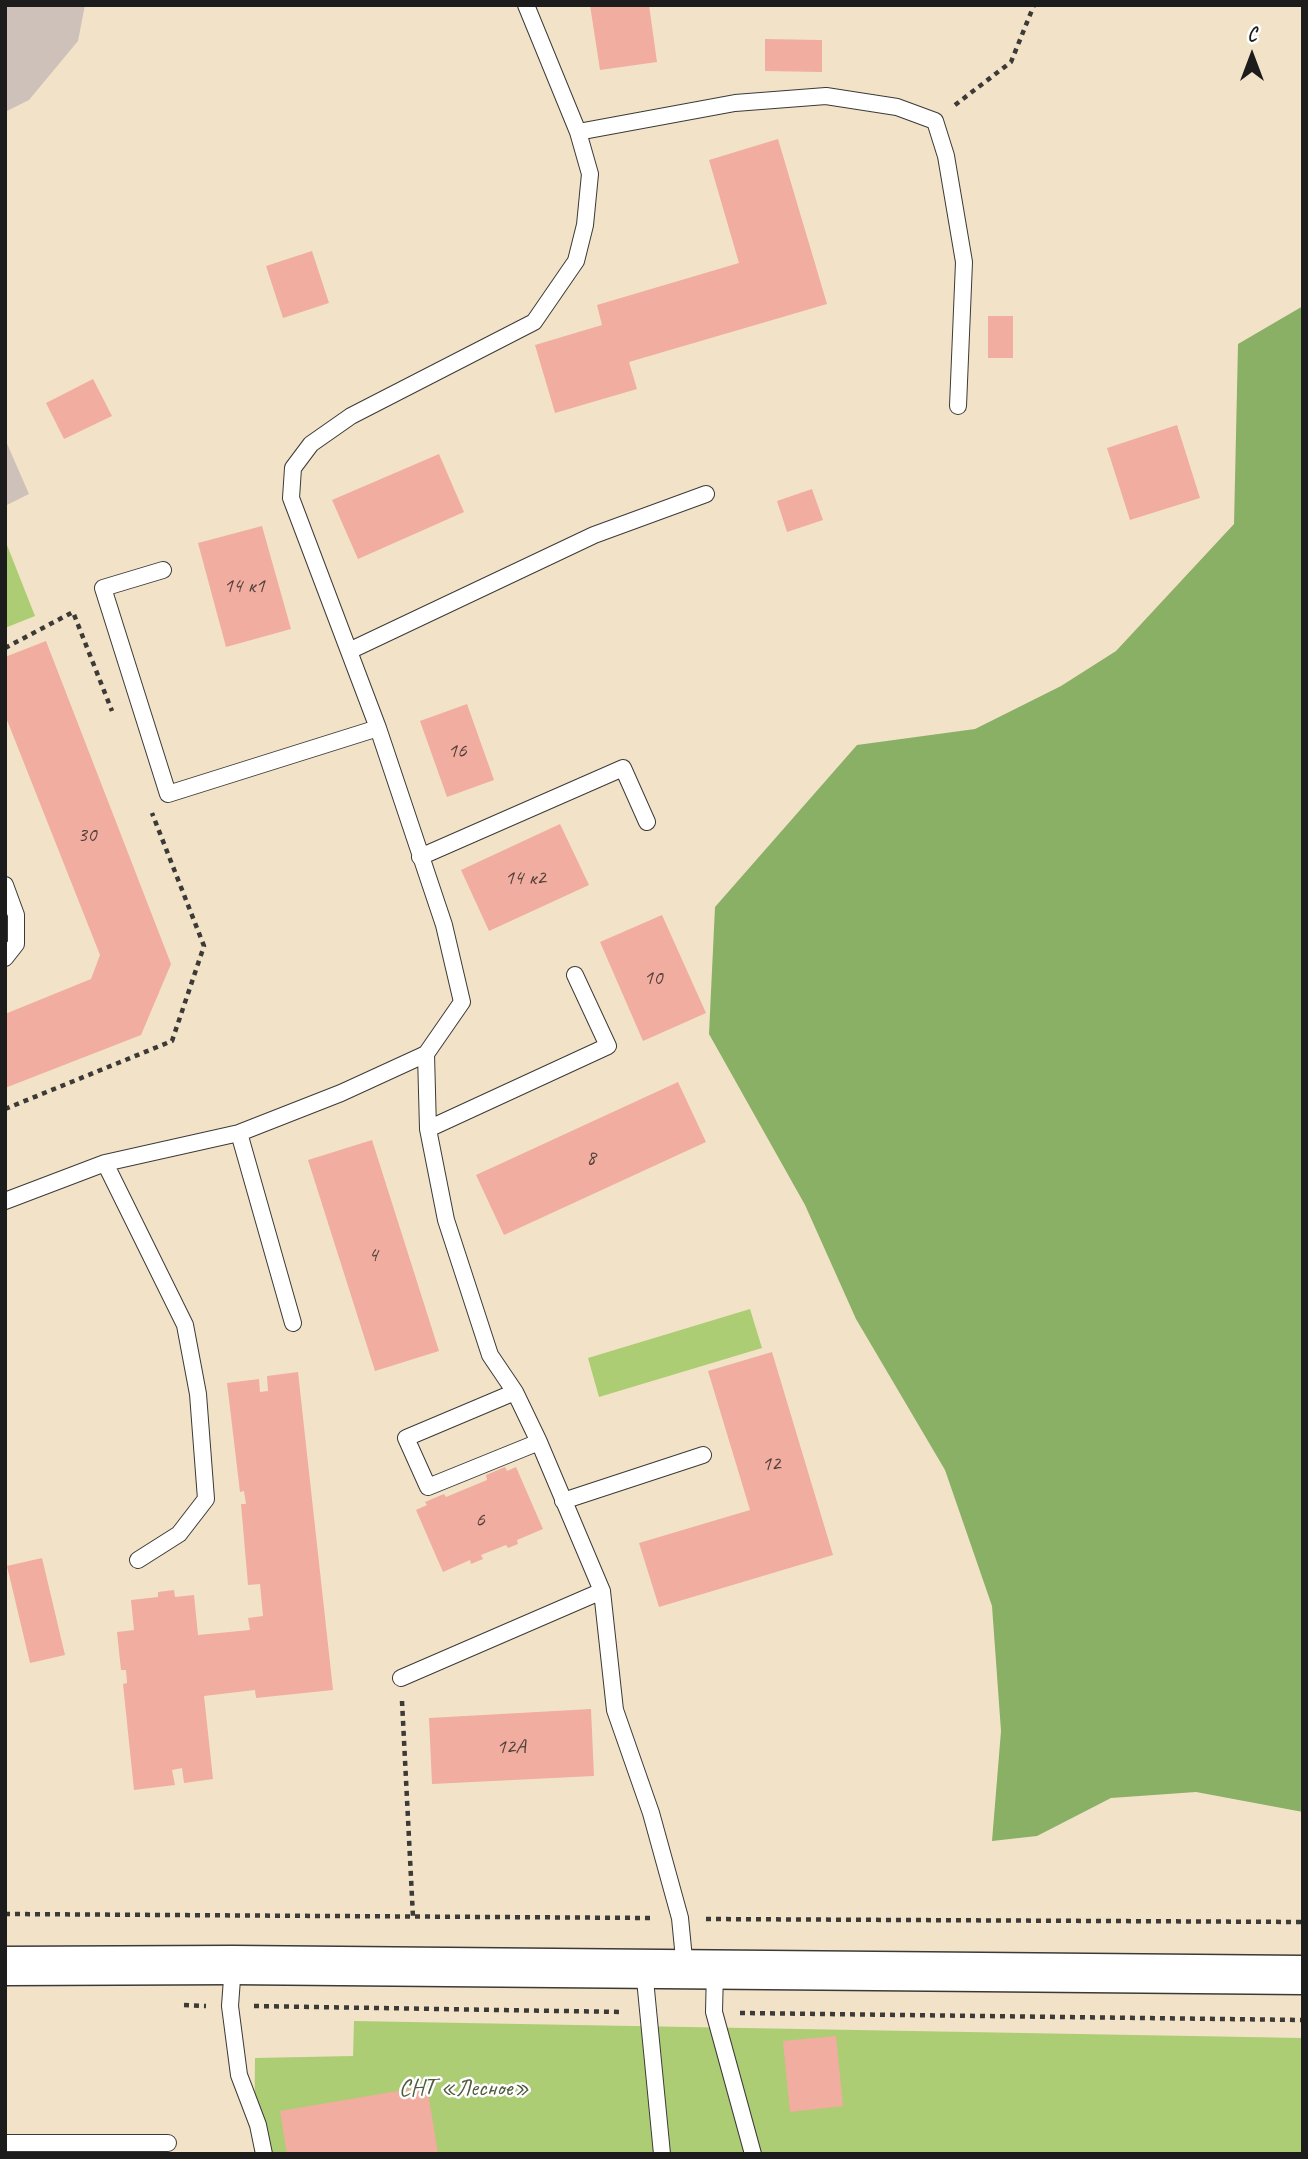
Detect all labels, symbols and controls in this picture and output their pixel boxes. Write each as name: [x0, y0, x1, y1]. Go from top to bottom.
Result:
north arrow: [1217, 21, 1287, 91]
text: С: [1247, 23, 1257, 47]
house number: 14 к1: [223, 573, 265, 599]
house number: 16: [448, 738, 466, 764]
house number: 30: [78, 822, 96, 848]
house number: 14 к2: [504, 865, 546, 891]
house number: 10: [644, 965, 662, 991]
house number: 8: [586, 1145, 596, 1171]
house number: 4: [368, 1242, 378, 1268]
house number: 12: [762, 1451, 780, 1477]
house number: 6: [475, 1507, 485, 1533]
house number: 12А: [496, 1734, 526, 1760]
park label: СНТ «Лесное»: [399, 2075, 529, 2103]

